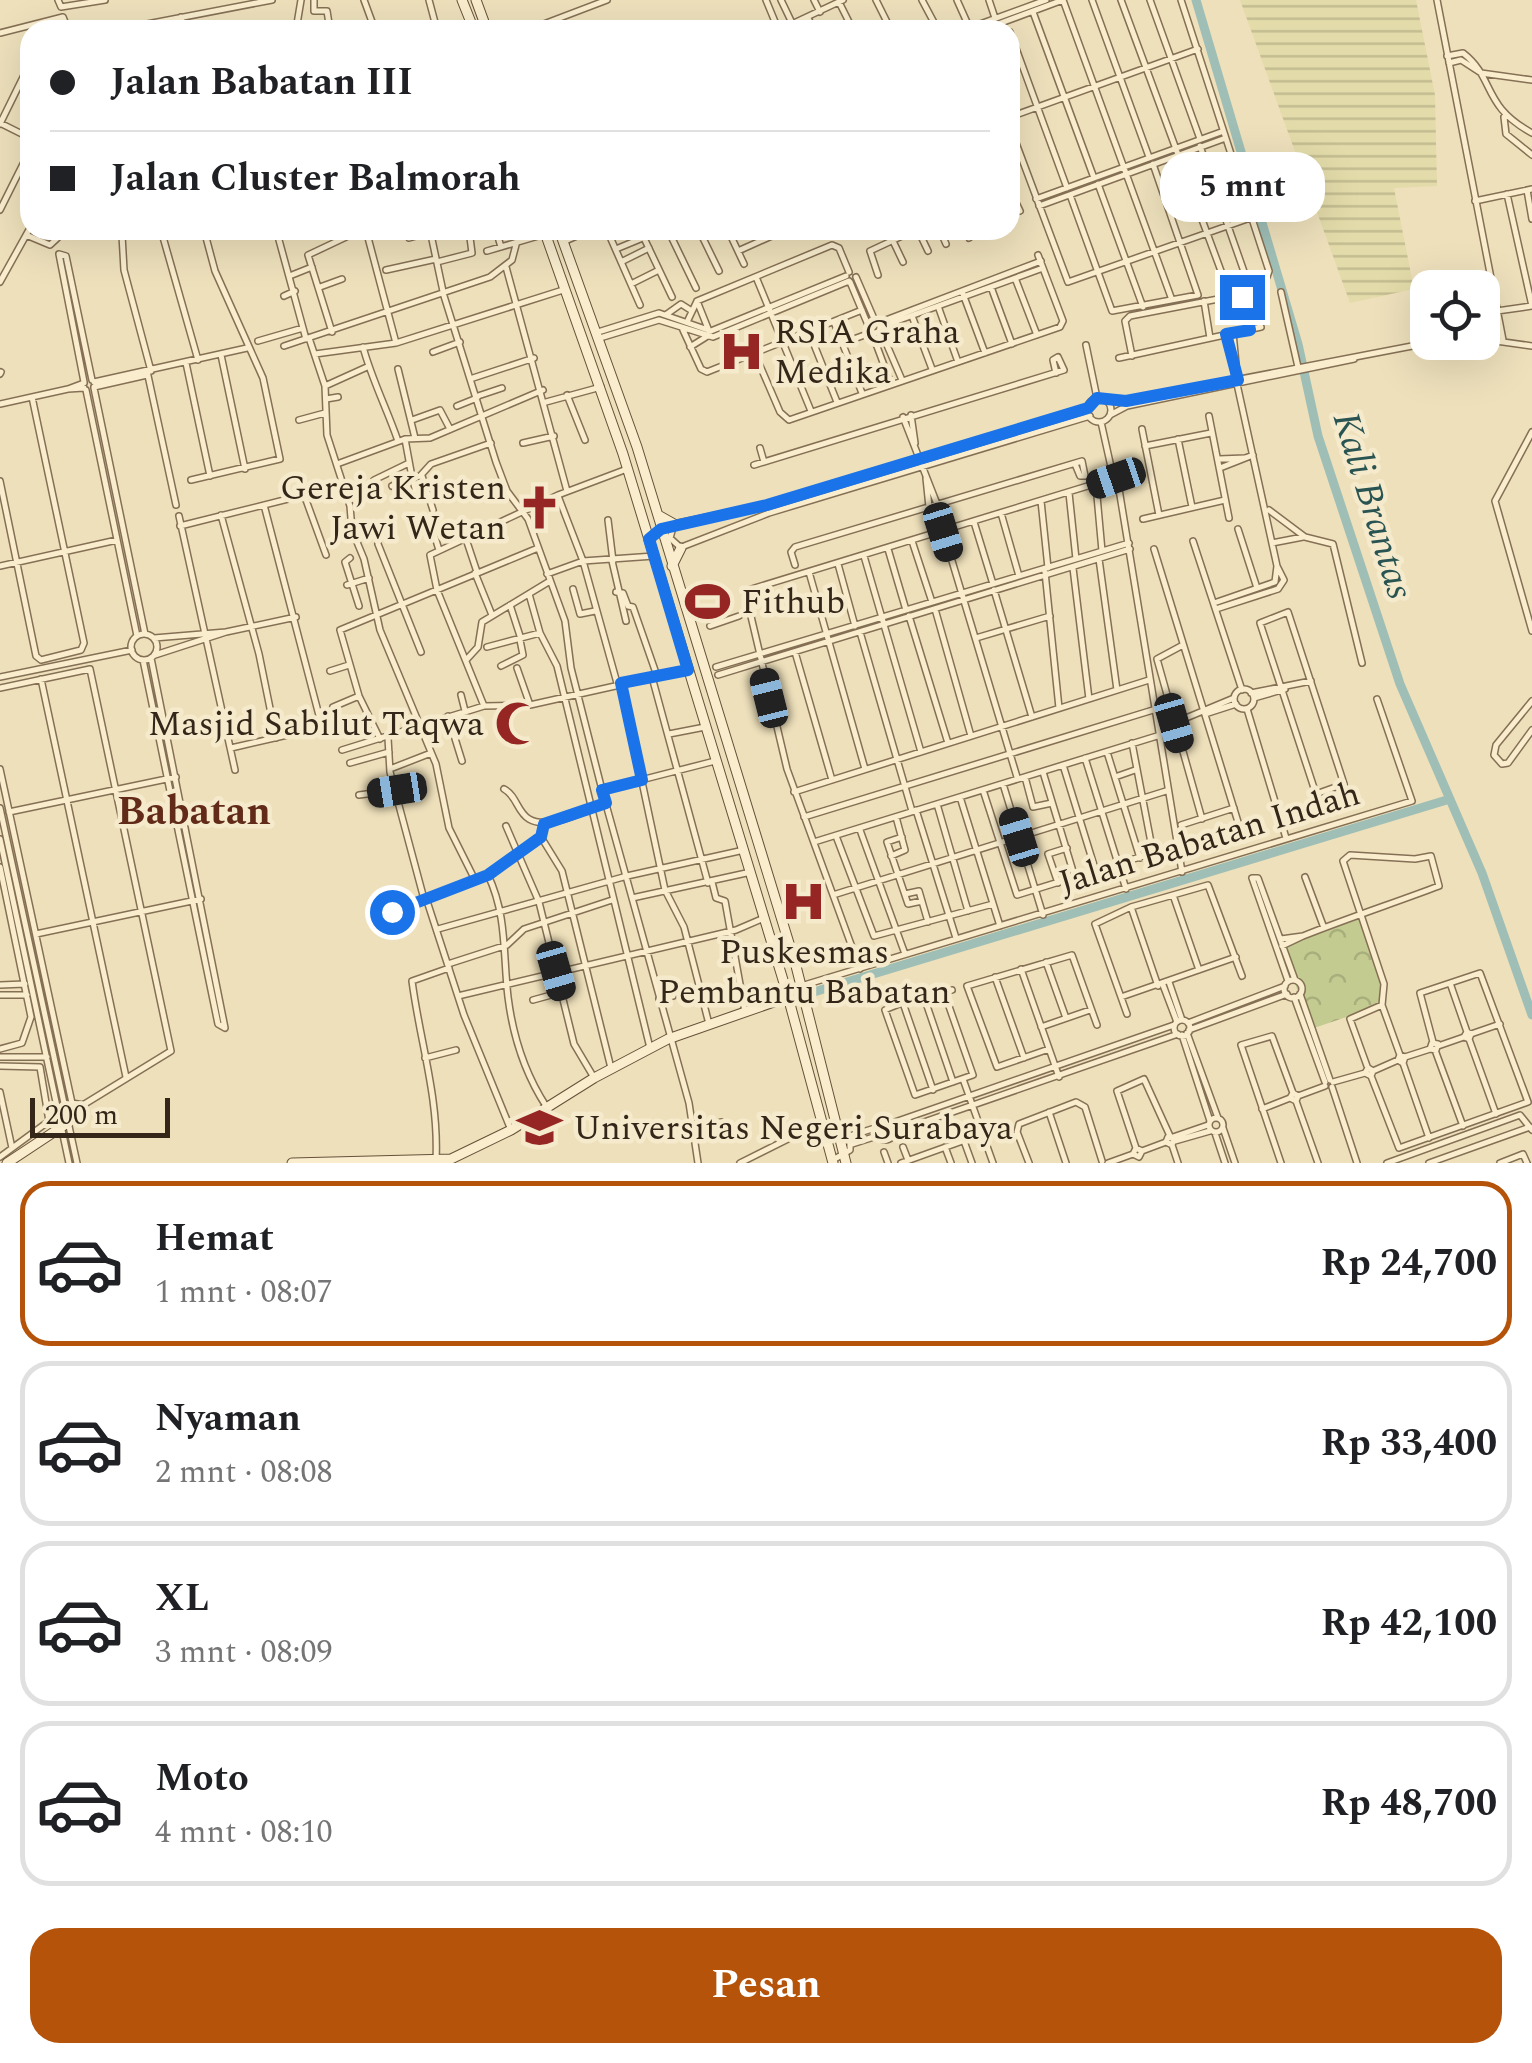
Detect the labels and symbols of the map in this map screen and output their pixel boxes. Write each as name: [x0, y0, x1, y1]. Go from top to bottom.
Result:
callout: 5 mnt: [1160, 152, 1324, 222]
route end: [1220, 275, 1265, 320]
place label: RSIA Graha Medika: [774, 306, 960, 399]
hospital icon: RSIA Graha Medika: [717, 327, 765, 375]
water label: Kali Brantas: [1316, 405, 1428, 606]
car: [1083, 454, 1149, 502]
place label: Gereja Kristen Jawi Wetan: [280, 462, 506, 555]
church icon: Gereja Kristen Jawi Wetan: [515, 483, 563, 531]
car: [920, 499, 966, 565]
place label: Fithub: [741, 576, 845, 629]
sports icon: Fithub: [684, 577, 732, 625]
car: [747, 665, 791, 731]
car: [1151, 690, 1197, 756]
place label: Masjid Sabilut Taqwa: [148, 698, 484, 751]
mosque icon: Masjid Sabilut Taqwa: [493, 699, 541, 747]
street label: Jalan Babatan Indah: [1052, 767, 1367, 909]
car: [365, 770, 429, 810]
district label: Babatan: [117, 782, 271, 843]
car: [996, 804, 1042, 870]
hospital icon: Puskesmas Pembantu Babatan: [780, 877, 828, 925]
route start: [370, 890, 415, 935]
place label: Puskesmas Pembantu Babatan: [657, 926, 951, 1019]
car: [533, 938, 579, 1004]
scale bar: [30, 1093, 170, 1138]
place label: Universitas Negeri Surabaya: [573, 1102, 1013, 1155]
school or university icon: Universitas Negeri Surabaya: [516, 1103, 564, 1151]

